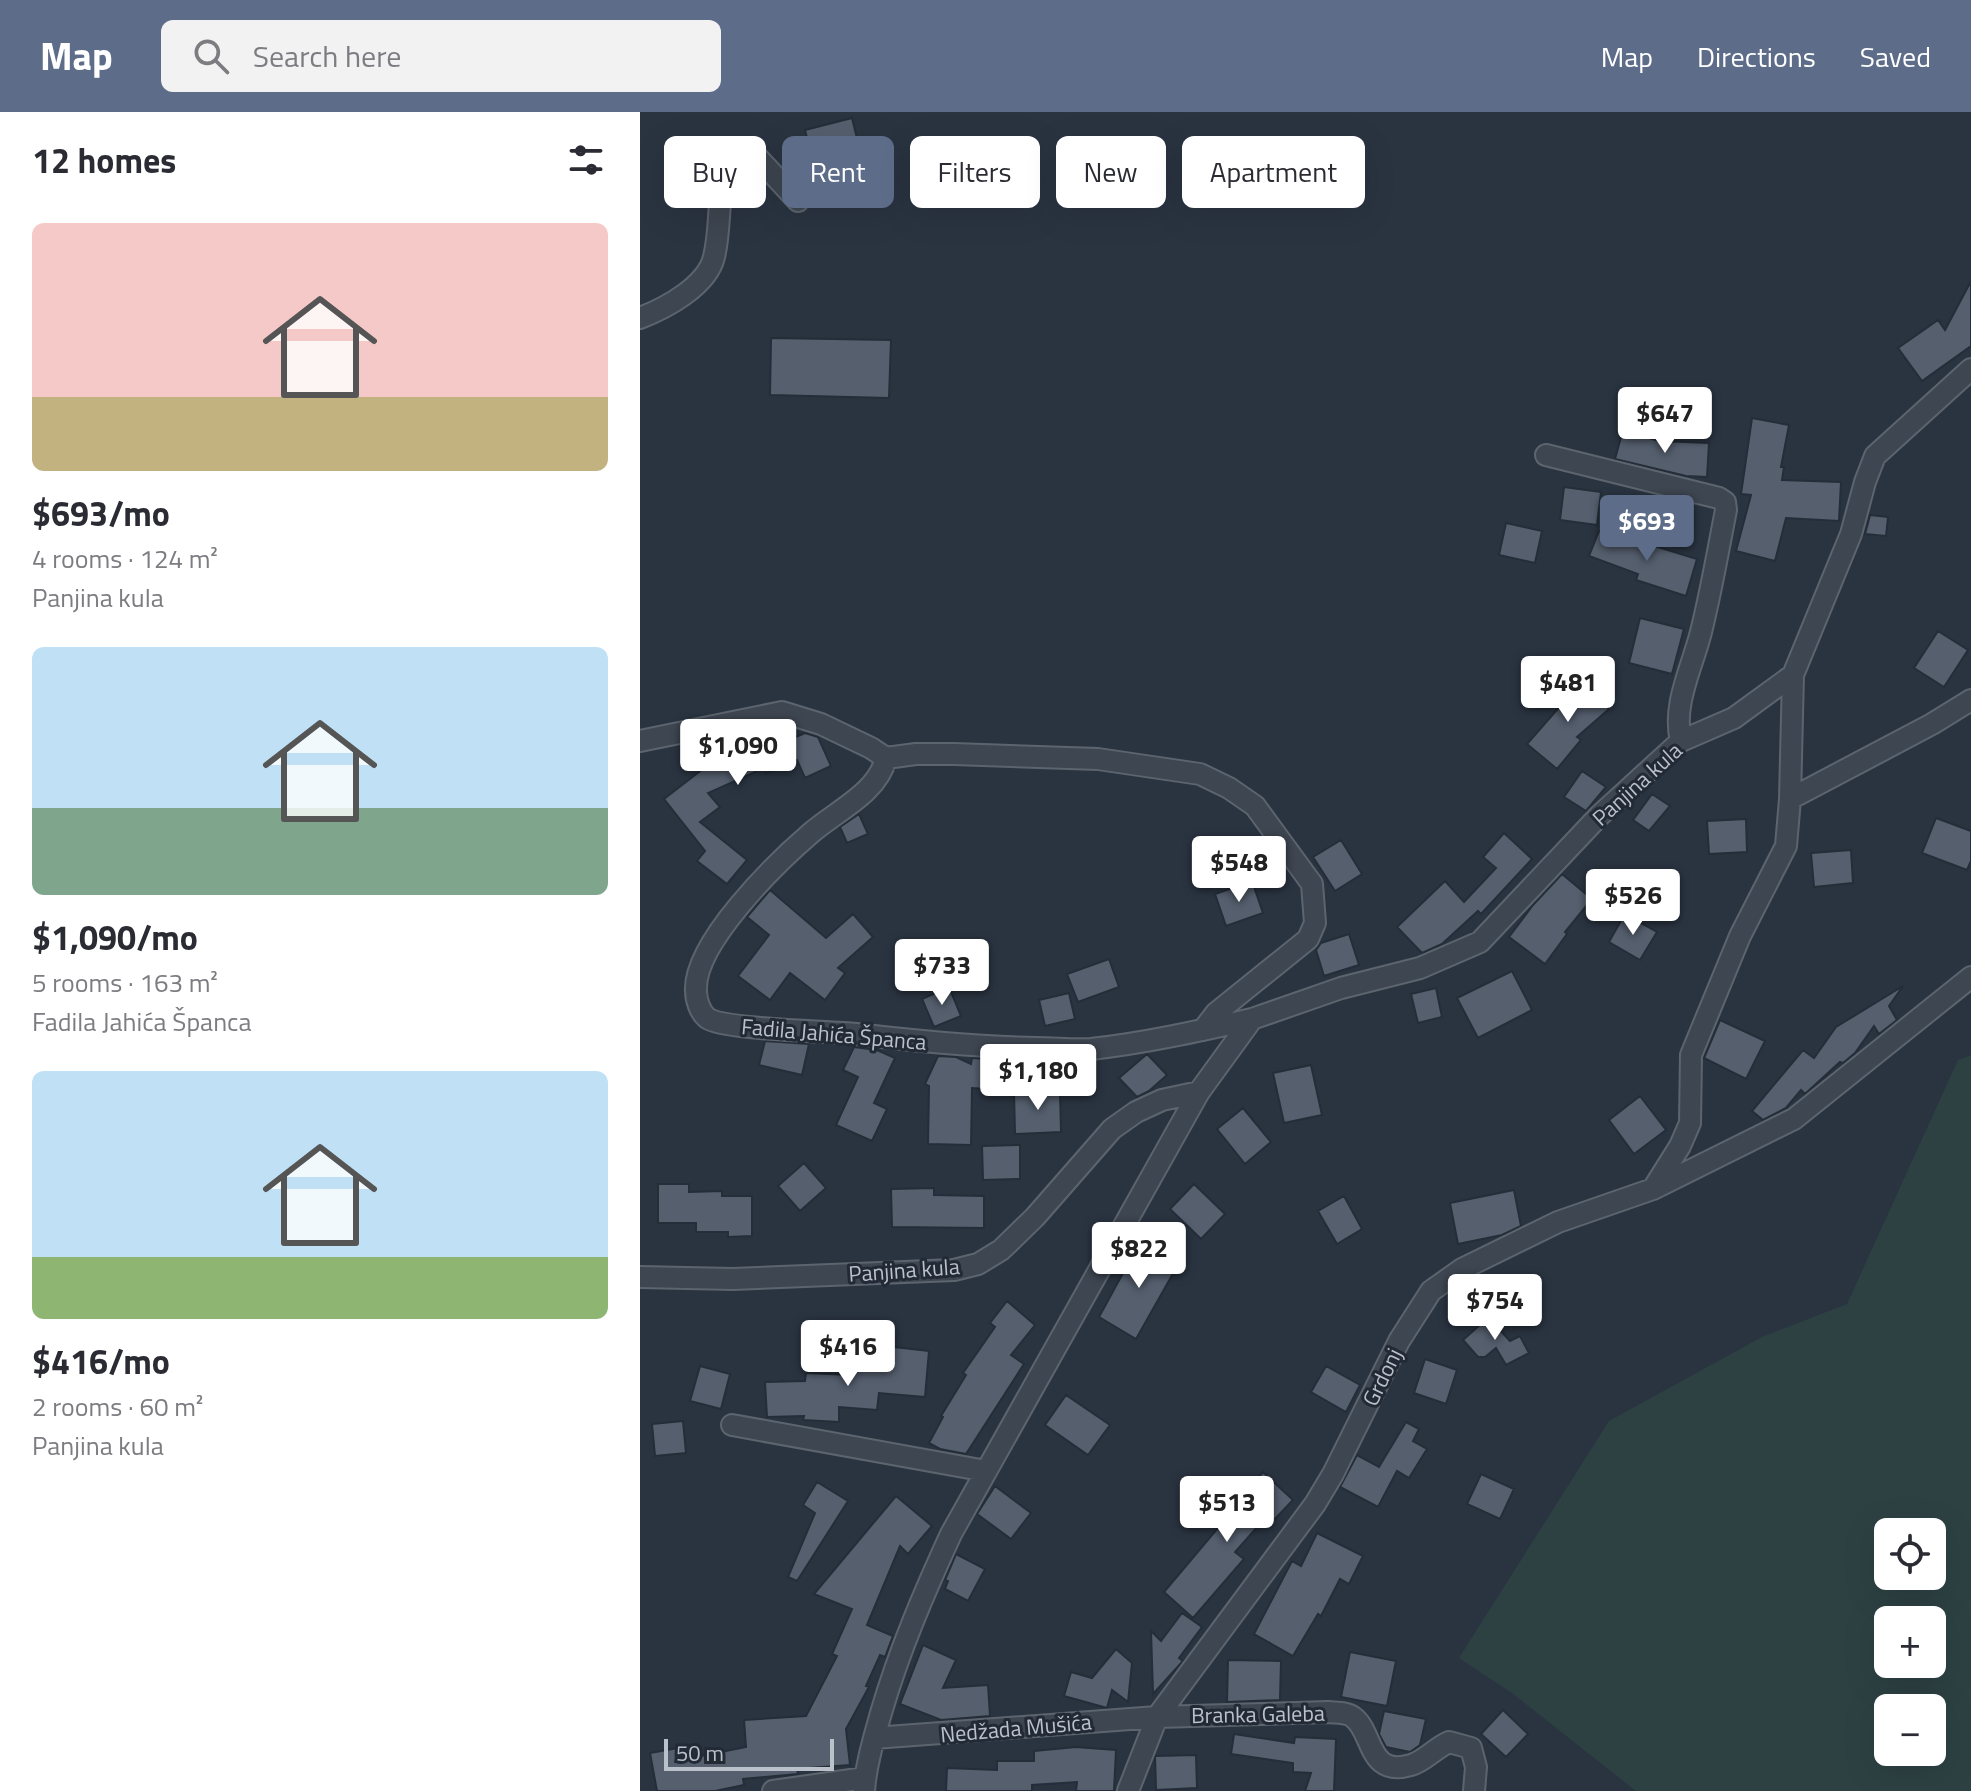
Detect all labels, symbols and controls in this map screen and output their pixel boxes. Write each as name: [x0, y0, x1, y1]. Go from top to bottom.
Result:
search box: [161, 20, 721, 92]
text: Map: [40, 27, 113, 85]
text: Search here: [253, 33, 402, 79]
icon: search: [189, 34, 233, 78]
text: Map: [1601, 35, 1653, 78]
text: Directions: [1697, 35, 1816, 78]
text: Saved: [1860, 35, 1931, 78]
text: 12 homes: [32, 134, 176, 186]
chip: Buy: [664, 136, 766, 208]
chip: Rent: [782, 136, 894, 208]
chip: Filters: [910, 136, 1040, 208]
chip: New: [1056, 136, 1166, 208]
chip: Apartment: [1182, 136, 1365, 208]
icon: filters: [564, 138, 608, 182]
icon: home: [248, 275, 392, 419]
pin: $647: [1618, 387, 1712, 455]
text: $647: [1636, 393, 1694, 432]
text: $693/mo: [32, 487, 170, 539]
pin: $693: [1600, 495, 1694, 563]
text: $693: [1618, 501, 1676, 540]
text: 4 rooms · 124 m²: [32, 539, 218, 578]
text: Panjina kula: [32, 578, 164, 617]
pin: $481: [1521, 656, 1615, 724]
text: $481: [1539, 662, 1597, 701]
icon: home: [248, 699, 392, 843]
pin: $1,090: [673, 719, 803, 787]
text: $1,090: [698, 725, 778, 764]
street label: Panjina kula: [1584, 734, 1690, 834]
pin: $548: [1192, 836, 1286, 904]
text: $548: [1210, 842, 1268, 881]
pin: $526: [1586, 869, 1680, 937]
text: $526: [1604, 875, 1662, 914]
text: $1,090/mo: [32, 911, 198, 963]
pin: $733: [895, 939, 989, 1007]
text: $733: [913, 945, 971, 984]
text: 5 rooms · 163 m²: [32, 963, 218, 1002]
text: Fadila Jahića Španca: [32, 1002, 251, 1041]
street label: Fadila Jahića Španca: [740, 1009, 928, 1059]
pin: $1,180: [973, 1044, 1103, 1112]
text: $1,180: [998, 1050, 1078, 1089]
icon: home: [248, 1123, 392, 1267]
pin: $822: [1092, 1222, 1186, 1290]
text: $822: [1110, 1228, 1168, 1267]
street label: Panjina kula: [847, 1249, 961, 1291]
pin: $754: [1448, 1274, 1542, 1342]
text: $754: [1466, 1280, 1524, 1319]
pin: $416: [801, 1320, 895, 1388]
text: $416: [819, 1326, 877, 1365]
text: $416/mo: [32, 1335, 170, 1387]
street label: Grdonj: [1353, 1342, 1411, 1412]
text: 2 rooms · 60 m²: [32, 1387, 203, 1426]
text: Panjina kula: [32, 1426, 164, 1465]
pin: $513: [1180, 1476, 1274, 1544]
text: $513: [1198, 1482, 1256, 1521]
map controls: [1874, 1518, 1946, 1766]
button: locate: [1874, 1518, 1946, 1590]
button: +: [1874, 1606, 1946, 1678]
button: −: [1874, 1694, 1946, 1766]
street label: Branka Galeba: [1191, 1696, 1325, 1732]
street label: Nedžada Mušića: [939, 1704, 1093, 1752]
scale bar: [664, 1735, 834, 1771]
text: 50 m: [676, 1736, 724, 1770]

